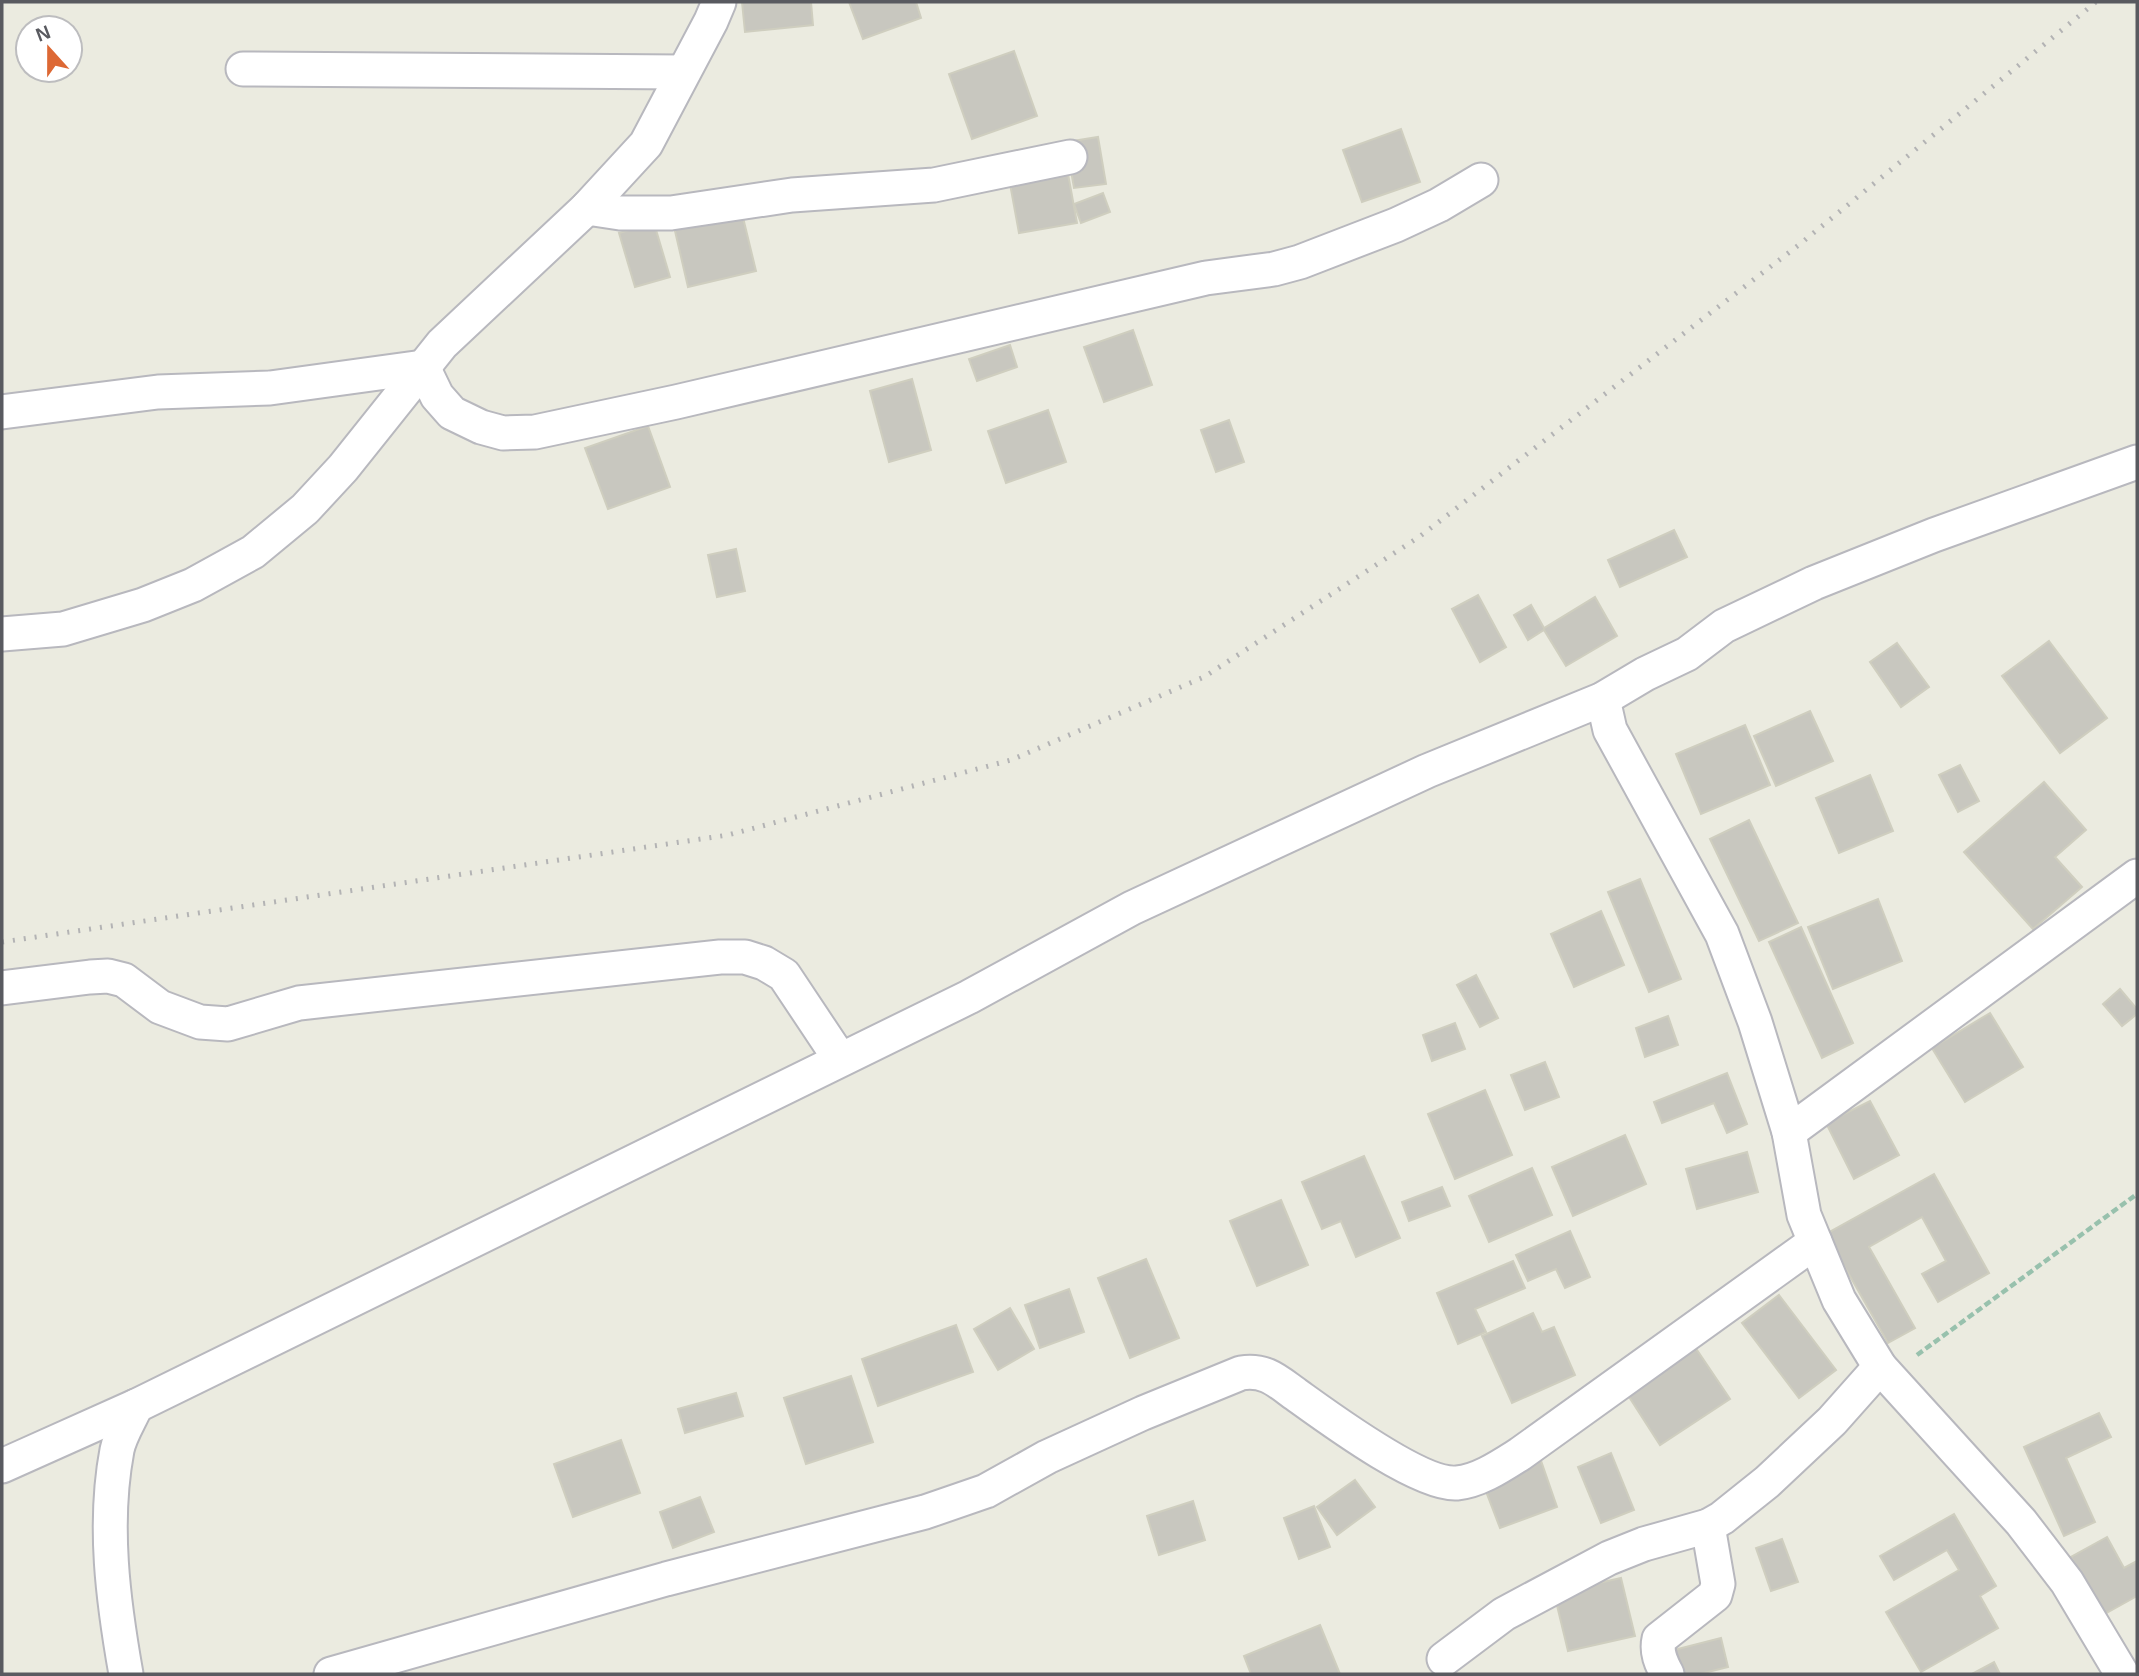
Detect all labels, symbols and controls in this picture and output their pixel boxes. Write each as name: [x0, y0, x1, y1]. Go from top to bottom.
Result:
north arrow: [14, 14, 84, 84]
text: N: [33, 21, 53, 46]

